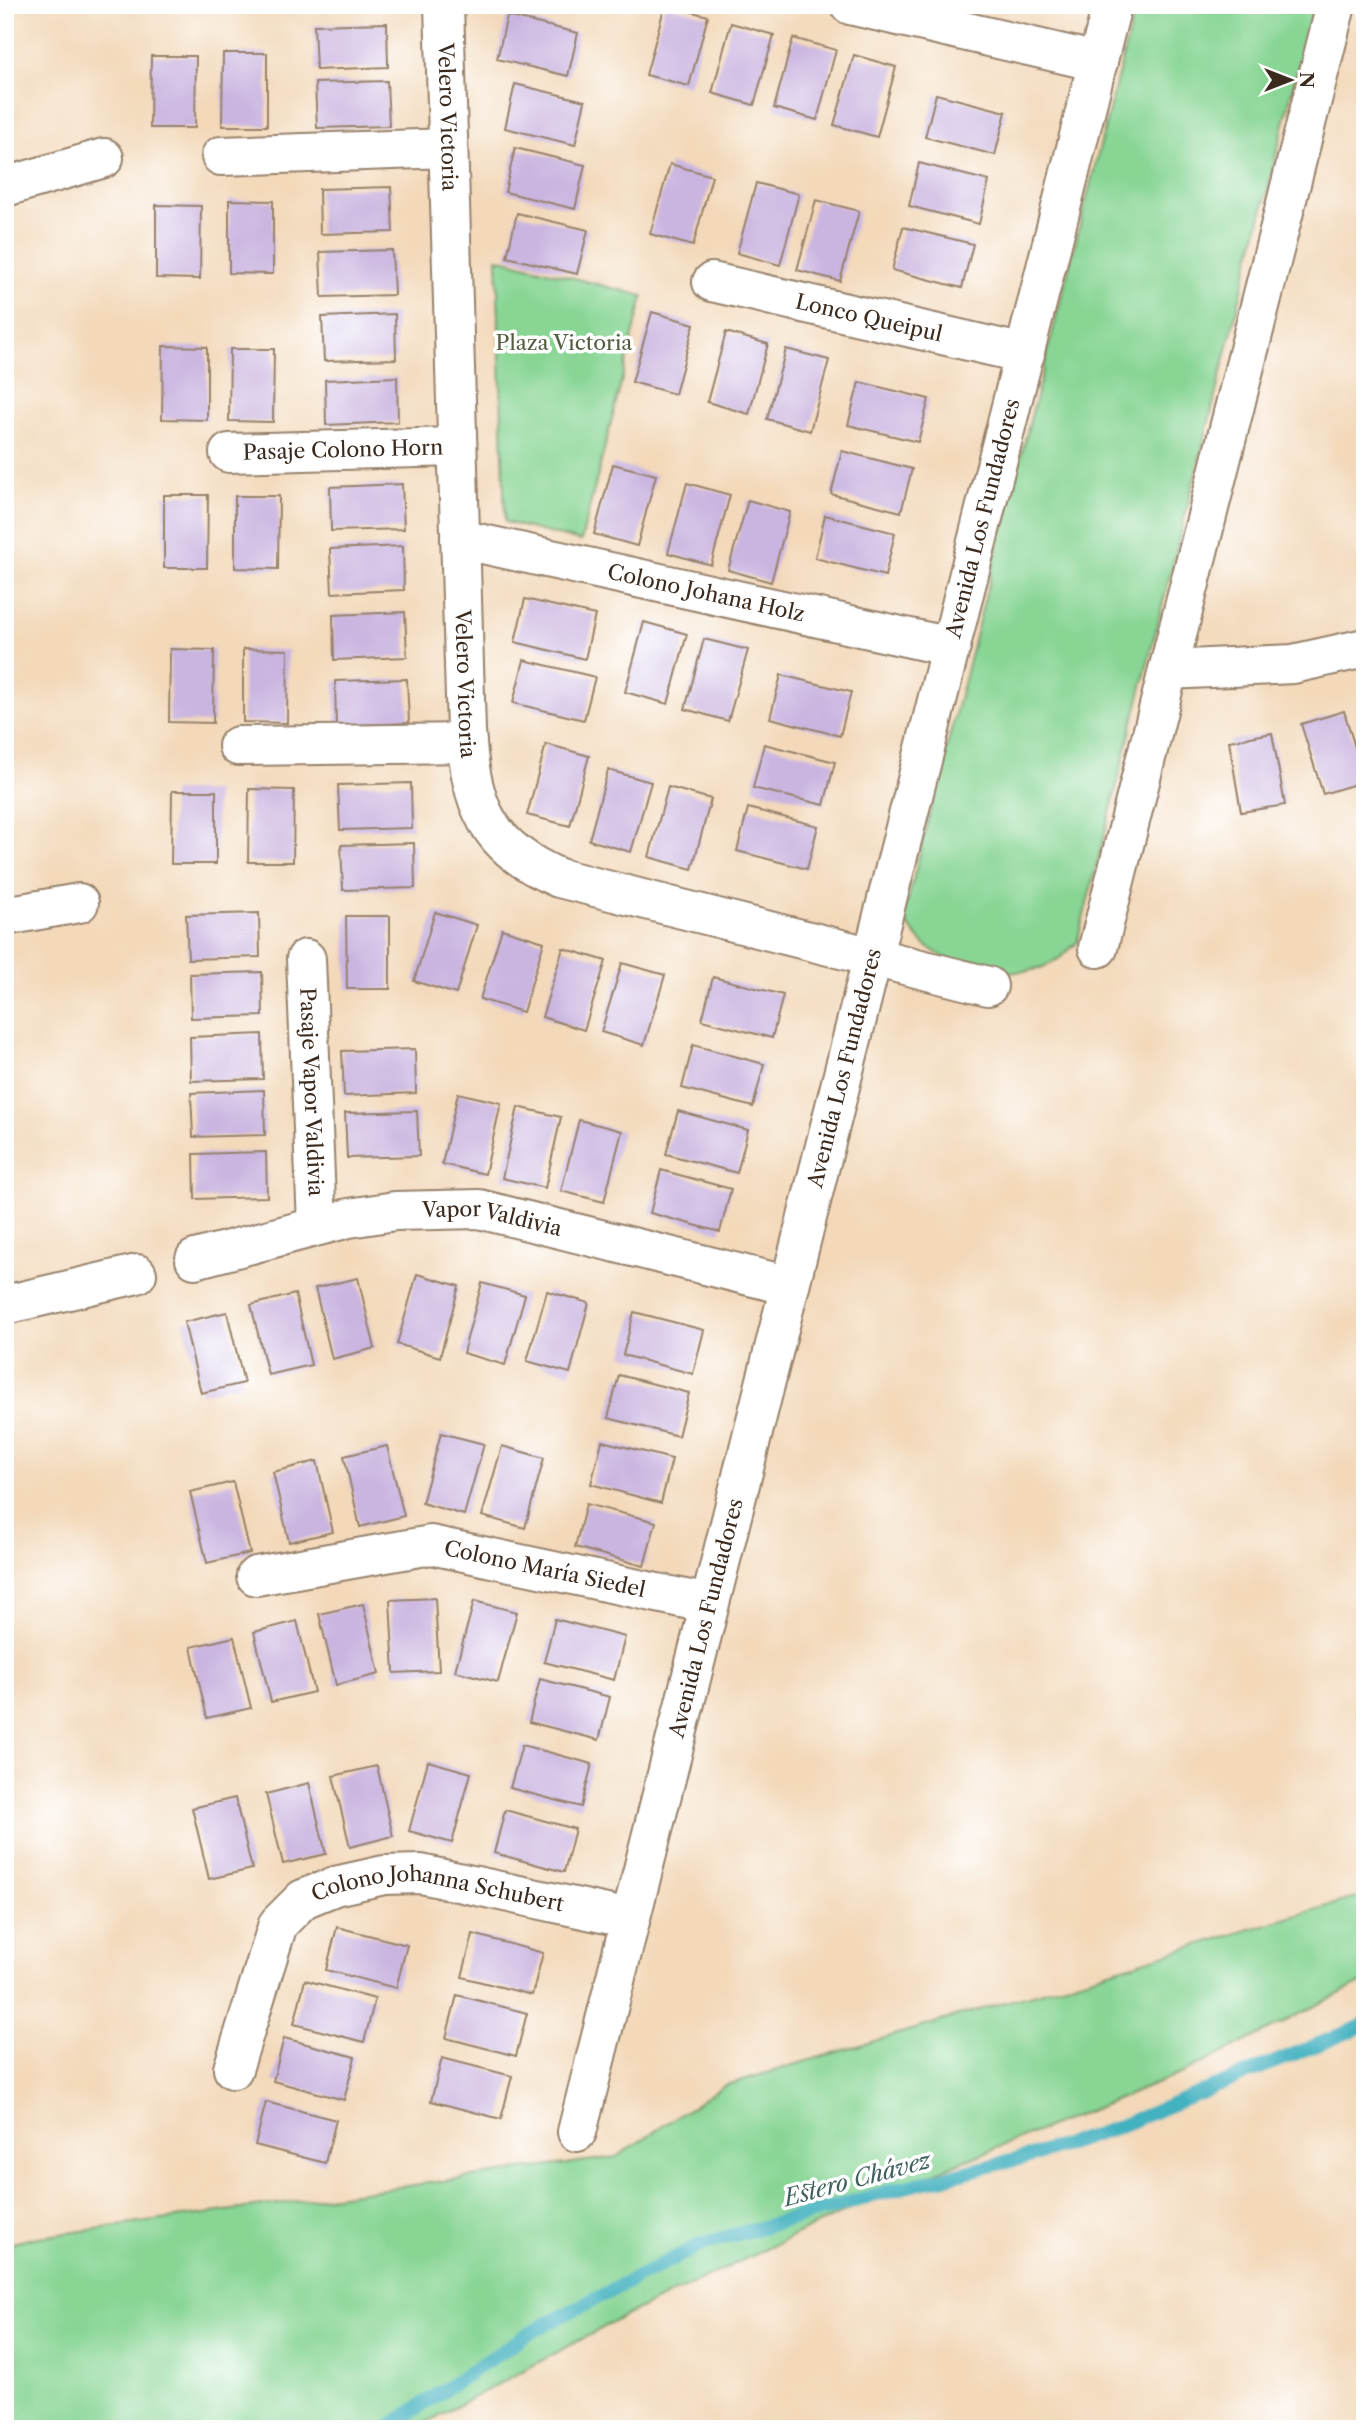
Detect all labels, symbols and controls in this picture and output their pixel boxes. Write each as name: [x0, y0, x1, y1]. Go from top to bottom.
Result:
street label: Velero Victoria: [433, 41, 463, 192]
north arrow: [1254, 46, 1324, 116]
text: N: [1295, 72, 1318, 88]
street label: Lonco Queipul: [793, 289, 945, 347]
park label: Plaza Victoria: [496, 330, 633, 355]
street label: Avenida Los Fundadores: [940, 396, 1025, 641]
street label: Pasaje Colono Horn: [242, 434, 443, 465]
street label: Colono Johana Holz: [605, 559, 807, 626]
street label: Velero Victoria: [450, 608, 481, 760]
street label: Avenida Los Fundadores: [802, 946, 886, 1191]
street label: Pasaje Vapor Valdivia: [295, 987, 329, 1198]
street label: Vapor Valdivia: [421, 1196, 566, 1241]
street label: Avenida Los Fundadores: [663, 1496, 748, 1741]
street label: Colono María Siedel: [442, 1535, 648, 1602]
street label: Colono Johanna Schubert: [308, 1861, 567, 1917]
water label: Estero Chávez: [779, 2145, 935, 2213]

